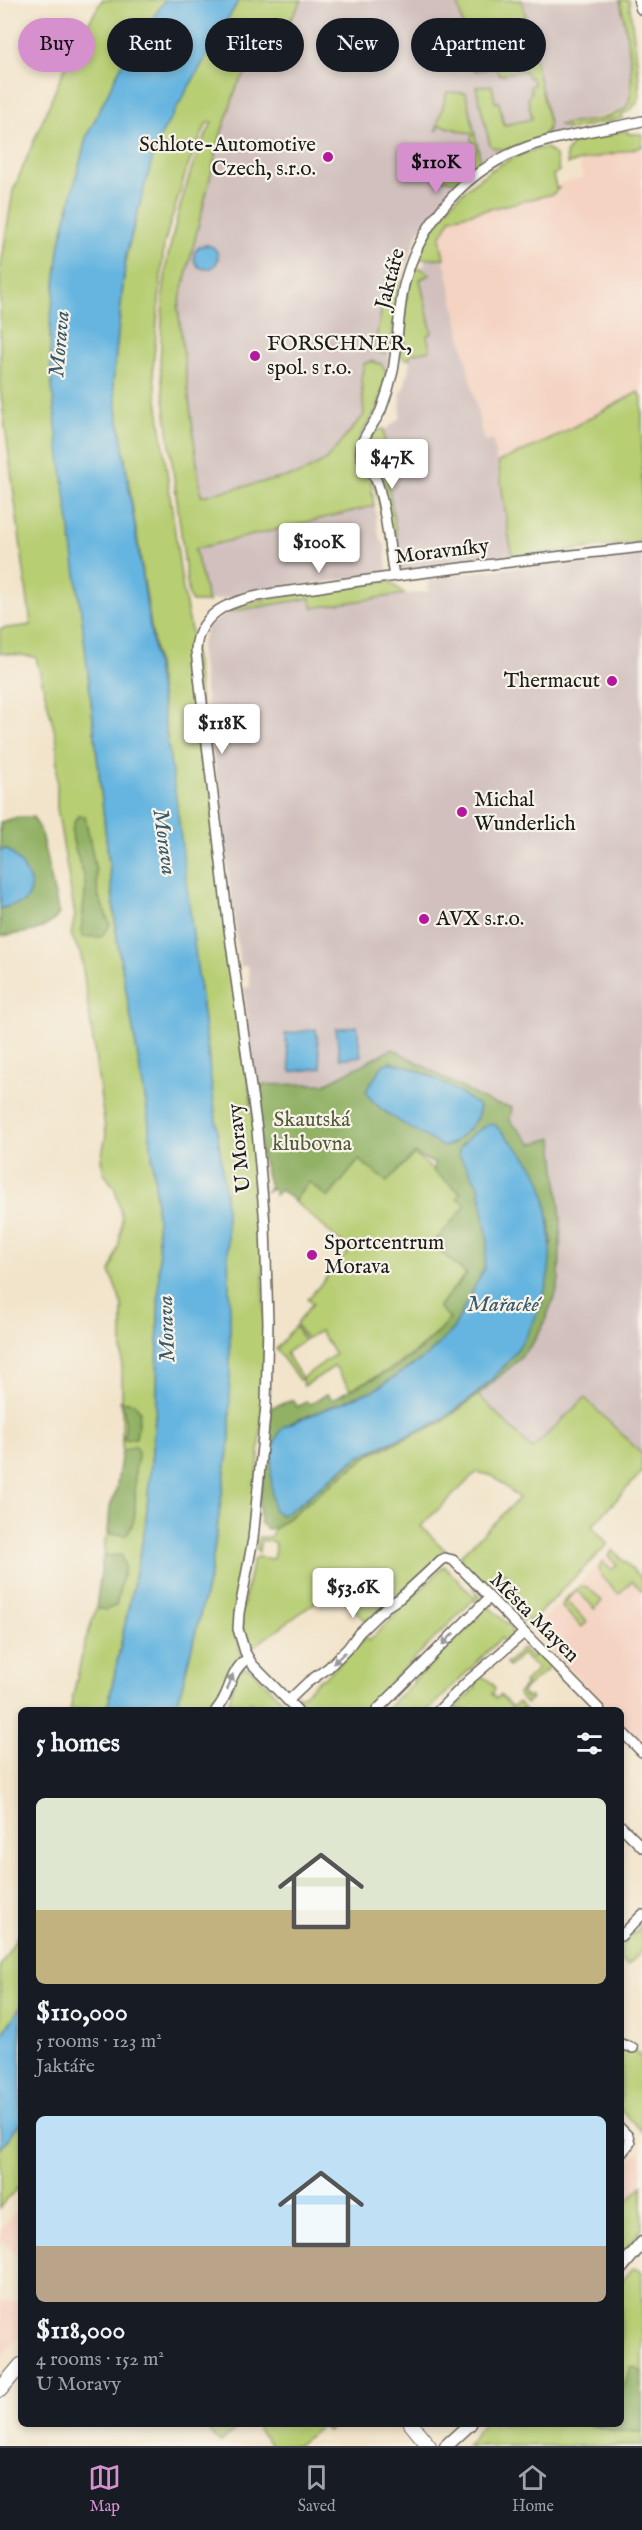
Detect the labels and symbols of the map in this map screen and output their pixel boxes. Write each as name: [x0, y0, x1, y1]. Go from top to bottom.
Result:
place label: Schlote-Automotive Czech, s.r.o.: [139, 132, 316, 183]
pin: $110K: [394, 143, 478, 194]
marker: Schlote-Automotive Czech, s.r.o.: [321, 150, 335, 164]
street label: Jaktáře: [369, 245, 412, 314]
water label: Morava: [43, 309, 77, 379]
place label: FORSCHNER, spol. s r.o.: [267, 331, 412, 382]
marker: FORSCHNER, spol. s r.o.: [248, 349, 262, 363]
pin: $47K: [356, 439, 428, 490]
pin: $100K: [277, 523, 361, 574]
street label: Moravníky: [393, 533, 491, 571]
place label: Thermacut: [504, 668, 600, 695]
marker: Thermacut: [605, 674, 619, 688]
pin: $118K: [180, 704, 264, 755]
place label: Michal Wunderlich: [474, 787, 576, 838]
marker: Michal Wunderlich: [455, 805, 469, 819]
water label: Morava: [145, 807, 183, 877]
place label: AVX s.r.o.: [435, 906, 524, 933]
marker: AVX s.r.o.: [417, 912, 431, 926]
street label: U Moravy: [222, 1102, 258, 1194]
park label: Skautská klubovna: [272, 1107, 353, 1158]
place label: Sportcentrum Morava: [324, 1230, 444, 1281]
marker: Sportcentrum Morava: [305, 1248, 319, 1262]
water label: Mařacké: [467, 1291, 543, 1319]
water label: Morava: [152, 1295, 182, 1363]
street label: Města Mayen: [483, 1567, 585, 1669]
pin: $53.6K: [304, 1568, 402, 1619]
one-way arrow: [440, 1632, 455, 1646]
one-way arrow: [332, 1650, 346, 1664]
one-way arrow: [225, 1673, 235, 1691]

